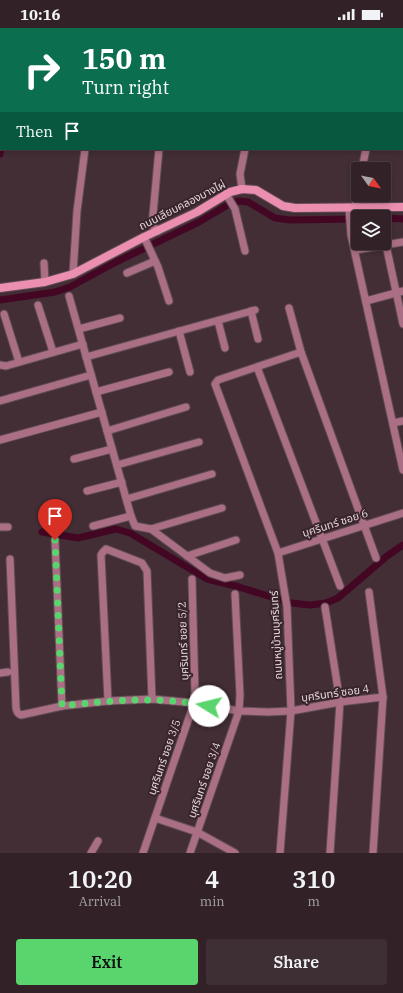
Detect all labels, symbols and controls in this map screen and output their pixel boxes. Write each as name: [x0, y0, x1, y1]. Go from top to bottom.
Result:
text: 10:16: [20, 5, 61, 24]
text: 150 m: [82, 40, 166, 77]
icon: right: [16, 44, 68, 96]
text: Turn right: [82, 76, 169, 99]
icon: arrive: [61, 120, 83, 142]
text: Then: [16, 122, 53, 141]
north arrow: [351, 162, 391, 202]
map controls: [351, 162, 391, 250]
street label: ถนนเลียบคลองบางไผ่: [136, 177, 228, 233]
button: layers: [351, 210, 391, 250]
pin: [38, 499, 72, 540]
icon: arrive: [44, 505, 66, 527]
street label: บุศรินทร์ ซอย 6: [300, 506, 370, 540]
street label: ถนนหมู่บ้านบุศรินทร์: [267, 590, 285, 680]
street label: บุศรินทร์ ซอย 5/2: [175, 601, 191, 681]
street label: บุศรินทร์ ซอย 4: [300, 681, 370, 705]
position arrow: [188, 685, 230, 727]
street label: บุศรินทร์ ซอย 3/5: [145, 717, 183, 797]
street label: บุศรินทร์ ซอย 3/4: [185, 740, 224, 820]
text: 10:20: [68, 863, 132, 895]
text: 4: [205, 863, 219, 895]
text: 310: [292, 863, 335, 895]
text: Arrival: [79, 893, 121, 910]
text: min: [200, 893, 225, 910]
text: m: [308, 893, 320, 910]
button: Exit: [16, 939, 198, 985]
button: Share: [206, 939, 387, 985]

